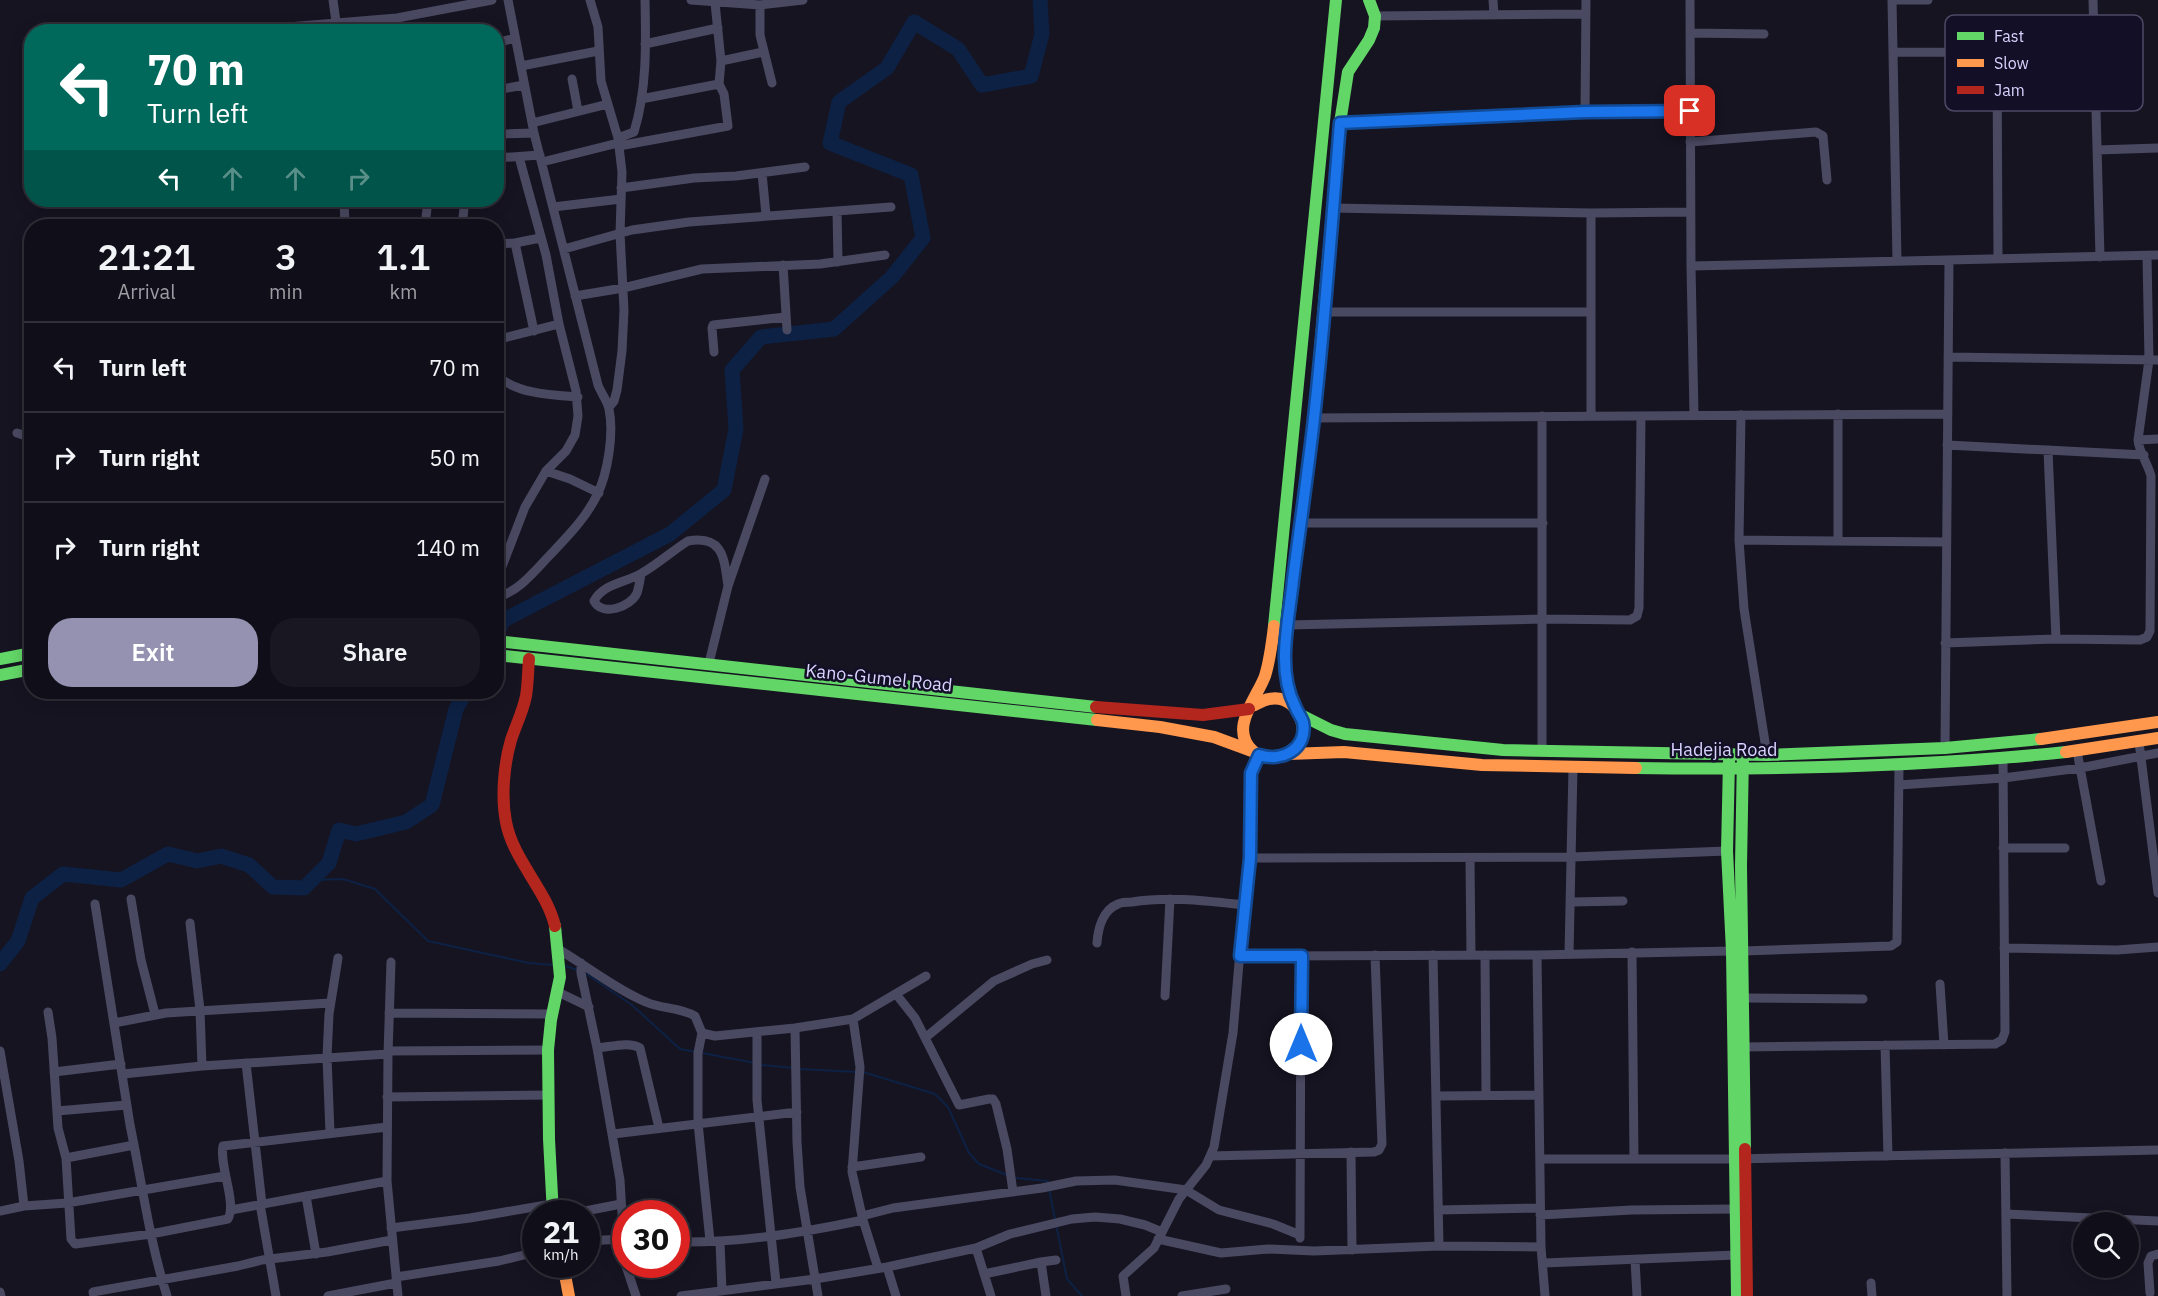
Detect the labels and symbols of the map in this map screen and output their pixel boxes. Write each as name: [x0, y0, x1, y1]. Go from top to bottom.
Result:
legend: [1945, 15, 2143, 111]
text: Fast: [1994, 26, 2024, 46]
text: Slow: [1994, 53, 2029, 73]
text: Jam: [1994, 80, 2025, 100]
pin: [1664, 85, 1715, 136]
street label: Kano-Gumel Road: [804, 658, 954, 697]
street label: Hadejia Road: [1671, 738, 1777, 761]
position arrow: [1269, 1012, 1333, 1076]
speed limit sign: 30: [612, 1200, 690, 1278]

